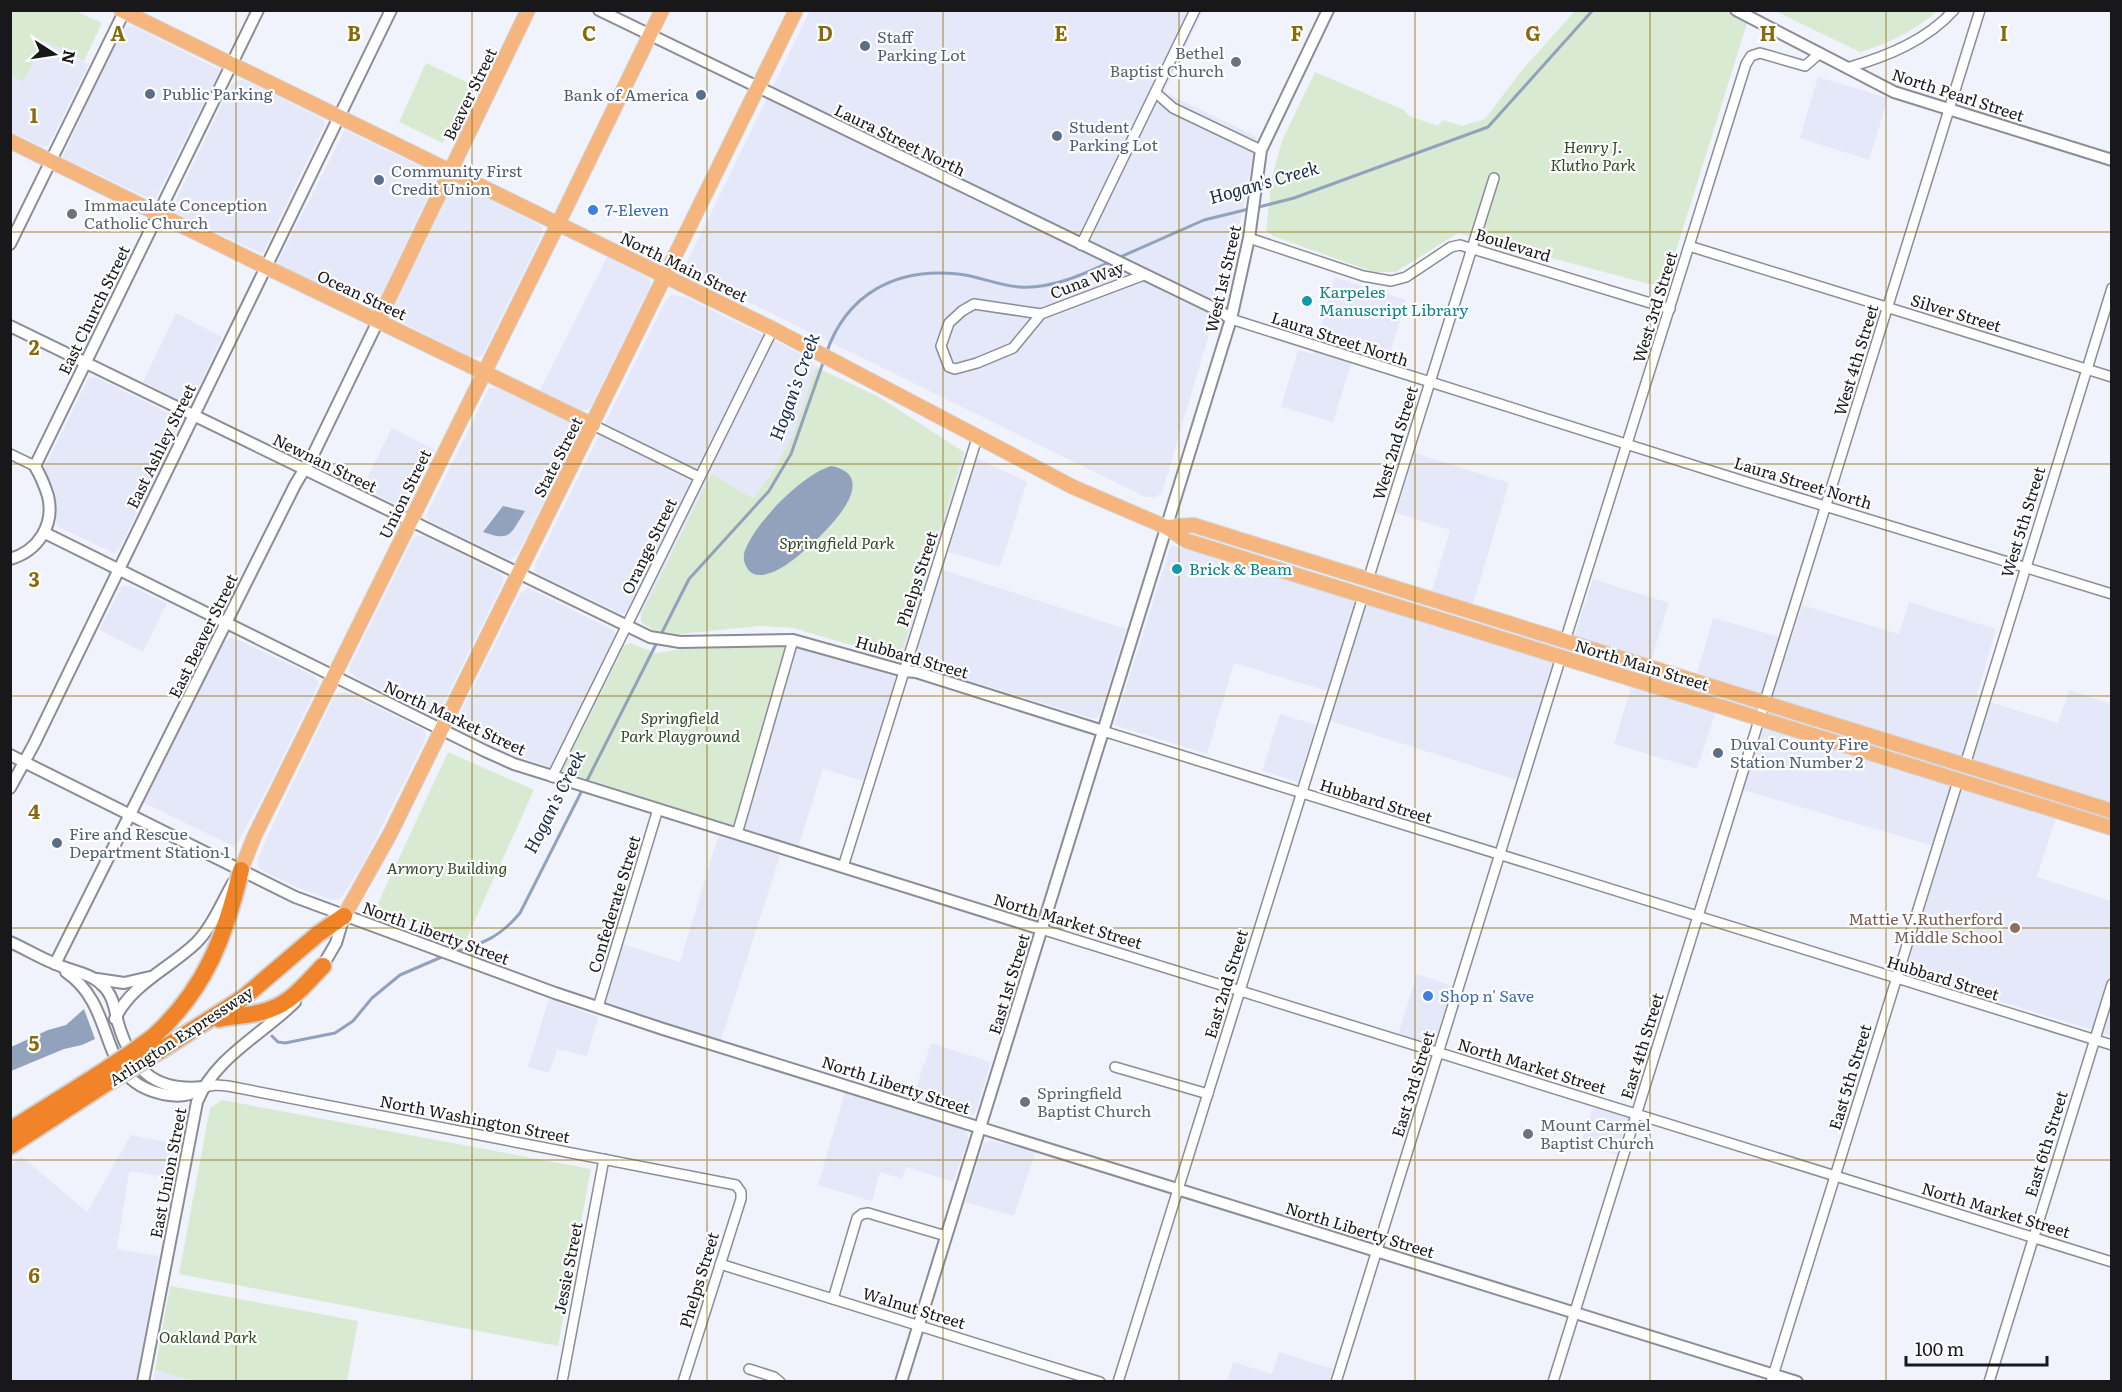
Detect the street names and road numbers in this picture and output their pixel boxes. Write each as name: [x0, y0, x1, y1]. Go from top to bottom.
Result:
street label: Beaver Street: [436, 43, 502, 144]
street label: North Pearl Street: [1889, 61, 2028, 127]
street label: Laura Street North: [831, 97, 970, 181]
street label: Boulevard: [1472, 221, 1554, 267]
street label: West 1st Street: [1198, 222, 1246, 335]
street label: North Main Street: [617, 225, 753, 308]
street label: East Church Street: [51, 240, 135, 378]
street label: West 3rd Street: [1626, 247, 1683, 366]
street label: Cuna Way: [1046, 254, 1128, 304]
street label: Ocean Street: [314, 263, 412, 326]
street label: Silver Street: [1908, 287, 2005, 337]
street label: West 4th Street: [1827, 300, 1884, 419]
street label: Laura Street North: [1268, 304, 1413, 372]
street label: East Ashley Street: [119, 379, 201, 512]
street label: West 2nd Street: [1365, 382, 1423, 503]
street label: State Street: [527, 412, 588, 501]
street label: Newnan Street: [269, 427, 382, 498]
street label: Union Street: [372, 444, 436, 543]
street label: Laura Street North: [1731, 450, 1876, 515]
street label: West 5th Street: [1994, 463, 2050, 580]
street label: Orange Street: [614, 493, 682, 598]
street label: Phelps Street: [889, 527, 943, 630]
street label: East Beaver Street: [162, 569, 243, 702]
street label: Hubbard Street: [853, 628, 972, 684]
street label: North Main Street: [1572, 632, 1713, 696]
street label: North Market Street: [381, 674, 531, 761]
street label: Hubbard Street: [1317, 772, 1436, 829]
street label: Confederate Street: [581, 832, 646, 975]
street label: North Market Street: [991, 886, 1146, 954]
street label: North Liberty Street: [359, 894, 514, 970]
street label: East 2nd Street: [1197, 926, 1253, 1041]
street label: East 1st Street: [981, 930, 1035, 1037]
street label: Hubbard Street: [1884, 949, 2003, 1006]
street label: Arlington Expressway: [104, 979, 258, 1091]
street label: East 4th Street: [1613, 989, 1669, 1102]
street label: East 5th Street: [1822, 1020, 1877, 1133]
street label: East 3rd Street: [1384, 1027, 1440, 1140]
street label: North Market Street: [1455, 1031, 1610, 1099]
street label: North Liberty Street: [819, 1049, 974, 1120]
street label: East 6th Street: [2017, 1087, 2073, 1200]
street label: North Washington Street: [378, 1088, 573, 1148]
street label: East Union Street: [143, 1105, 192, 1240]
street label: North Market Street: [1919, 1175, 2074, 1243]
street label: North Liberty Street: [1283, 1195, 1438, 1263]
street label: Jessie Street: [546, 1219, 588, 1316]
street label: Phelps Street: [672, 1228, 724, 1331]
street label: Walnut Street: [860, 1280, 969, 1334]

